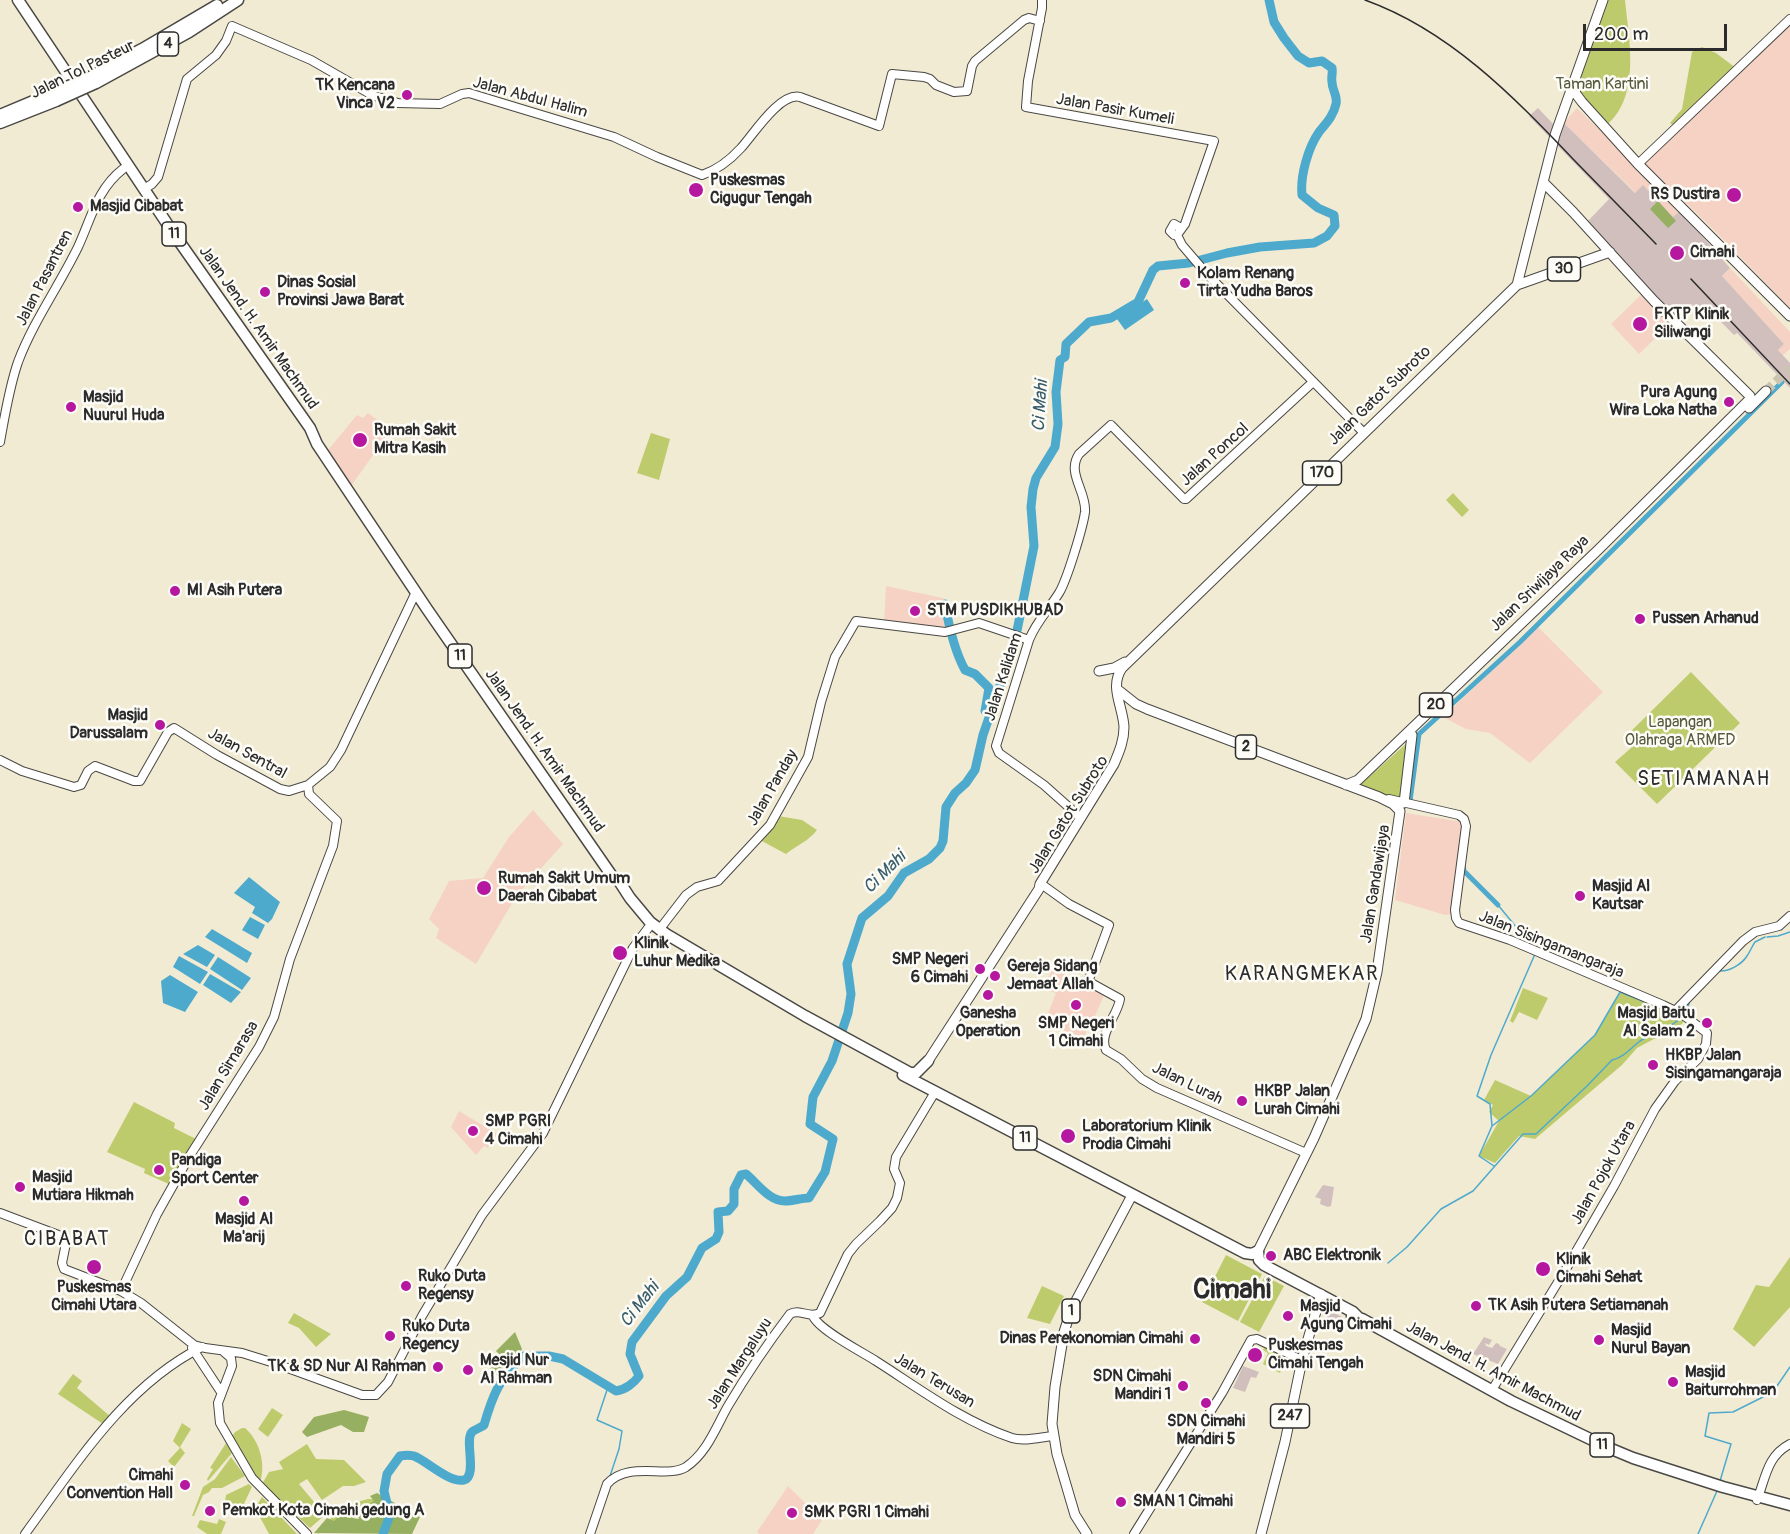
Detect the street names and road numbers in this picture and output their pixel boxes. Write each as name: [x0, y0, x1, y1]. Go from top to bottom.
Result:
road number: 4: [158, 32, 178, 56]
street label: Jalan Tol Pasteur: [28, 37, 138, 103]
street label: Jalan Abdul Halim: [471, 73, 589, 123]
street label: Jalan Pasir Kumeli: [1055, 90, 1175, 130]
road number: 11: [162, 222, 186, 246]
street label: Jalan Pasantren: [12, 227, 78, 329]
street label: Jalan Jend. H. Amir Machmud: [194, 243, 322, 413]
road number: 30: [1548, 257, 1580, 281]
street label: Jalan Gatot Subroto: [1325, 342, 1435, 450]
street label: Jalan Poncol: [1177, 419, 1253, 491]
road number: 170: [1302, 461, 1342, 485]
street label: Jalan Sriwijaya Raya: [1487, 532, 1593, 636]
street label: Jalan Kalidam: [981, 630, 1027, 724]
road number: 11: [448, 644, 472, 668]
street label: Jalan Jend. H. Amir Machmud: [480, 666, 608, 836]
road number: 20: [1420, 693, 1452, 717]
street label: Jalan Sentral: [204, 724, 290, 784]
road number: 2: [1236, 735, 1256, 759]
street label: Jalan Panday: [744, 747, 802, 829]
street label: Jalan Gatot Subroto: [1025, 753, 1113, 877]
street label: Jalan Gandawijaya: [1357, 823, 1395, 945]
street label: Jalan Sisingamangaraja: [1476, 907, 1626, 983]
street label: Jalan Sirnarasa: [195, 1018, 263, 1114]
street label: Jalan Lurah: [1149, 1059, 1225, 1109]
street label: Jalan Pojok Utara: [1568, 1118, 1640, 1228]
road number: 11: [1013, 1126, 1037, 1150]
road number: 1: [1062, 1299, 1080, 1323]
street label: Jalan Margaluyu: [703, 1315, 777, 1413]
street label: Jalan Jend. H. Amir Machmud: [1402, 1318, 1584, 1426]
street label: Jalan Terusan: [890, 1349, 978, 1413]
road number: 247: [1270, 1404, 1310, 1428]
road number: 11: [1590, 1433, 1614, 1457]

